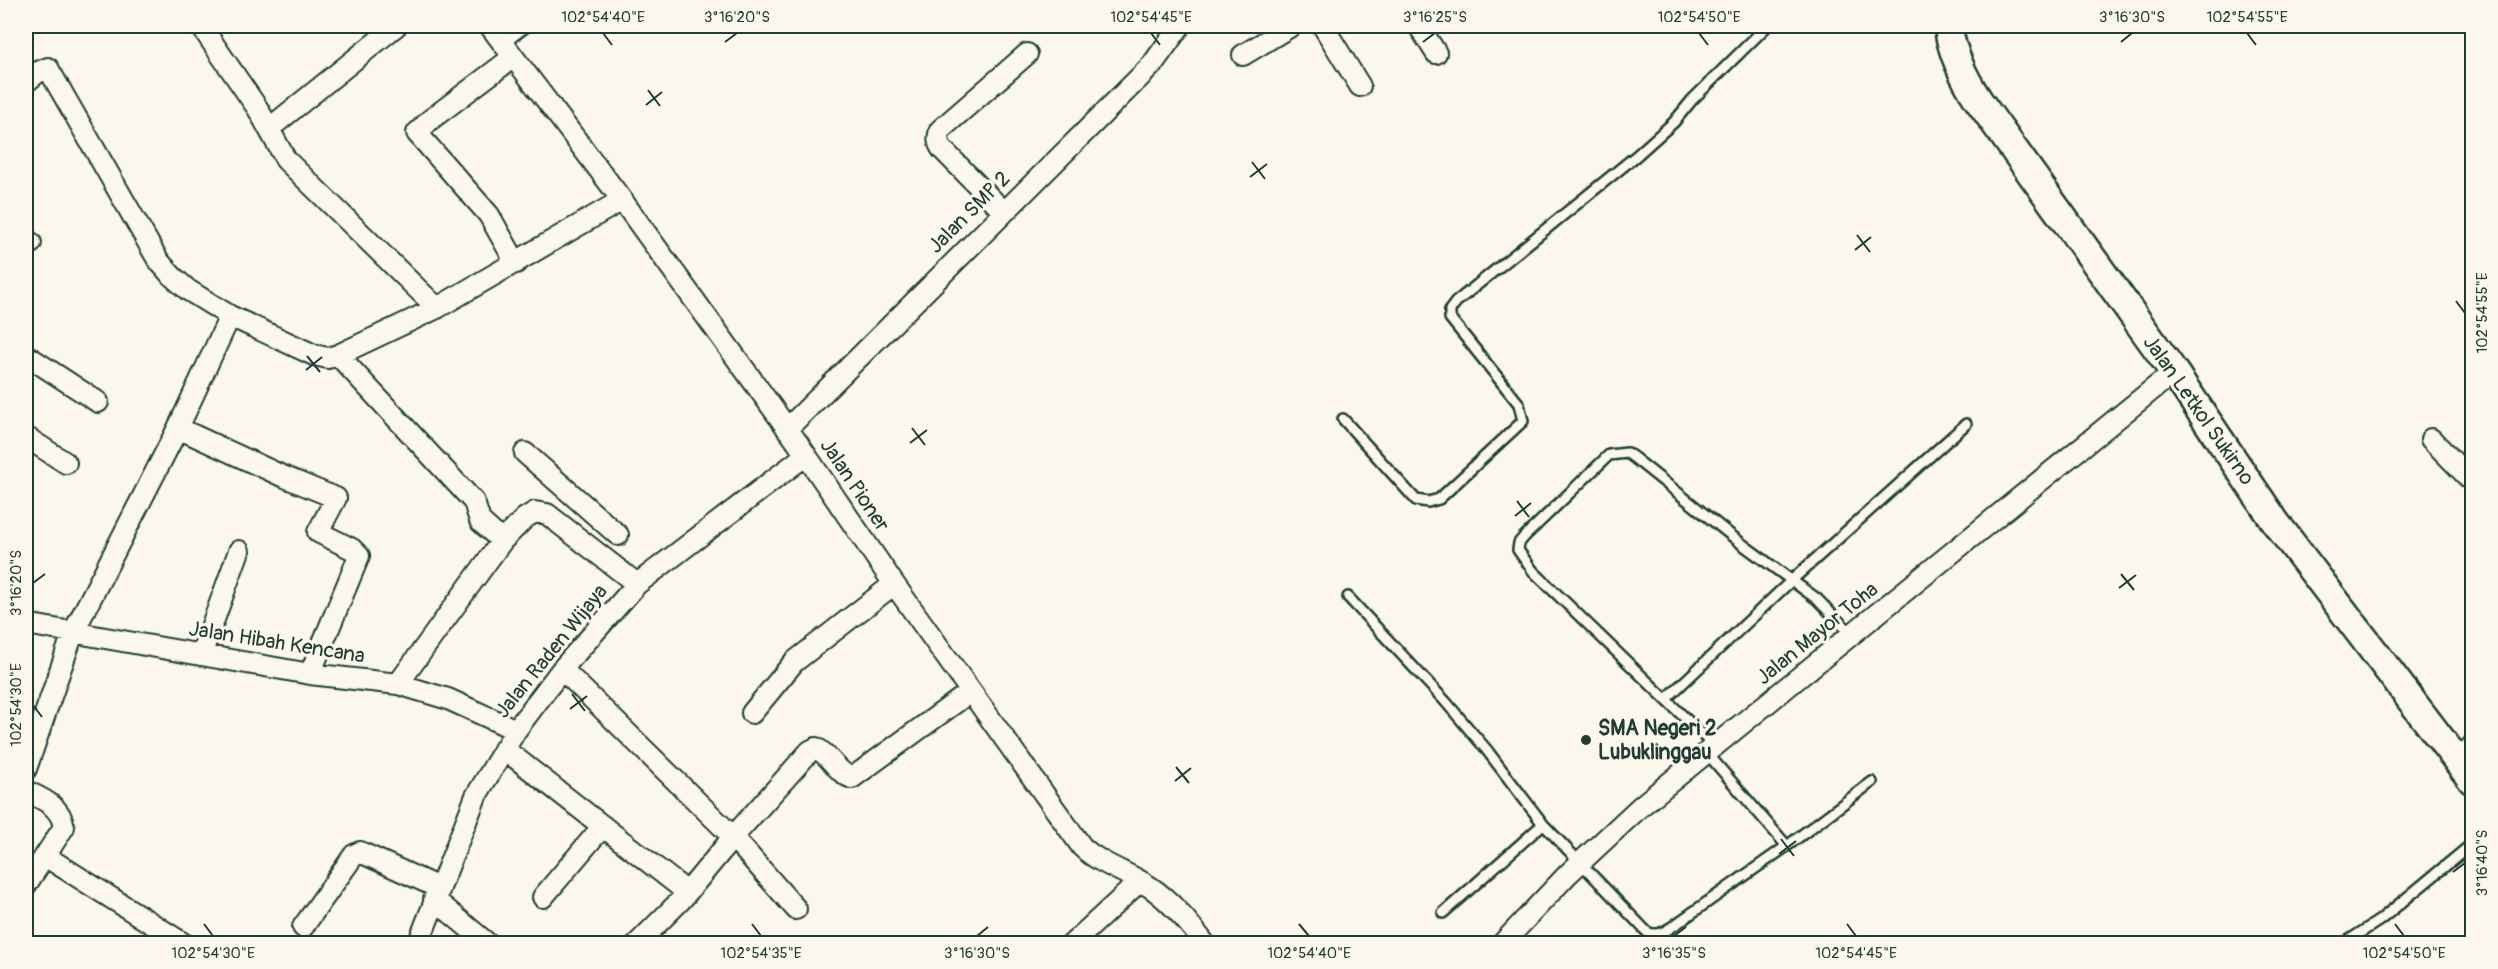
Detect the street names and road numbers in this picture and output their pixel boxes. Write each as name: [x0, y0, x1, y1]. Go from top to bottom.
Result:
street label: Jalan SMP 2: [922, 165, 1016, 259]
street label: Jalan Letkol Sukirno: [2137, 330, 2260, 491]
street label: Jalan Pioner: [814, 434, 896, 537]
street label: Jalan Mayor Toha: [1751, 576, 1884, 691]
street label: Jalan Raden Wijaya: [489, 579, 614, 724]
street label: Jalan Hibah Kencana: [187, 615, 367, 670]

